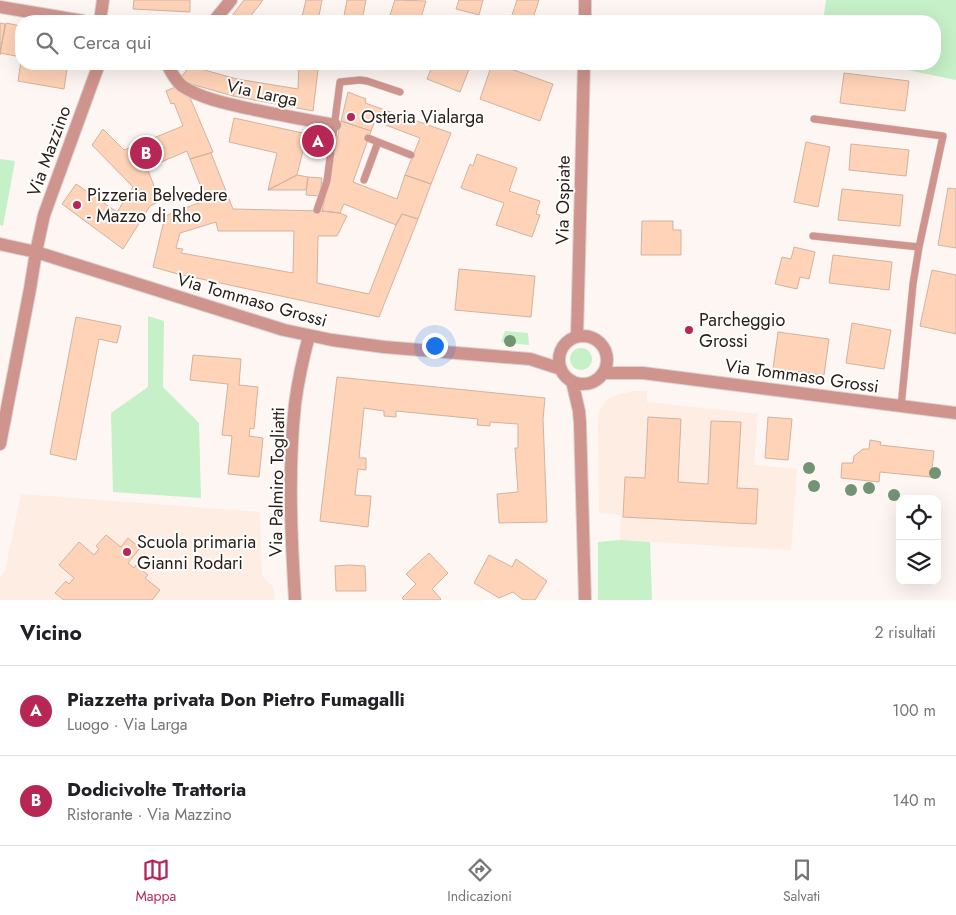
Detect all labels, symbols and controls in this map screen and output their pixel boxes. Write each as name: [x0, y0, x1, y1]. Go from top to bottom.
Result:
search box: [15, 15, 941, 70]
icon: search: [33, 29, 61, 57]
text: Cerca qui: [73, 29, 152, 56]
street label: Via Larga: [224, 73, 300, 113]
street label: Via Mazzino: [21, 102, 78, 200]
place label: Osteria Vialarga: [361, 104, 484, 130]
marker: Osteria Vialarga: [345, 111, 357, 123]
pin: A: [302, 122, 334, 160]
pin: B: [130, 134, 162, 172]
street label: Via Ospiate: [549, 155, 577, 245]
place label: Pizzeria Belvedere - Mazzo di Rho: [87, 182, 228, 229]
marker: Pizzeria Belvedere - Mazzo di Rho: [71, 199, 83, 211]
street label: Via Tommaso Grossi: [174, 266, 330, 334]
place label: Parcheggio Grossi: [699, 307, 785, 354]
marker: Parcheggio Grossi: [683, 324, 695, 336]
your location: [422, 333, 448, 359]
street label: Via Tommaso Grossi: [723, 352, 881, 400]
street label: Via Palmiro Togliatti: [263, 407, 291, 557]
map controls: [896, 495, 941, 585]
button: locate: [896, 495, 941, 540]
place label: Scuola primaria Gianni Rodari: [137, 529, 256, 576]
button: layers: [896, 540, 941, 585]
marker: Scuola primaria Gianni Rodari: [121, 546, 133, 558]
text: Vicino: [20, 618, 82, 648]
text: 2 risultati: [874, 621, 936, 644]
text: Piazzetta privata Don Pietro Fumagalli: [67, 686, 405, 713]
text: A: [30, 699, 42, 722]
text: 100 m: [892, 699, 936, 722]
text: Luogo · Via Larga: [67, 713, 187, 736]
text: Dodicivolte Trattoria: [67, 776, 246, 803]
text: B: [31, 789, 41, 812]
text: 140 m: [893, 789, 936, 812]
text: Ristorante · Via Mazzino: [67, 803, 232, 826]
tab: Mappa: [136, 856, 176, 906]
tab: Indicazioni: [447, 856, 512, 906]
tab: Salvati: [783, 856, 820, 906]

